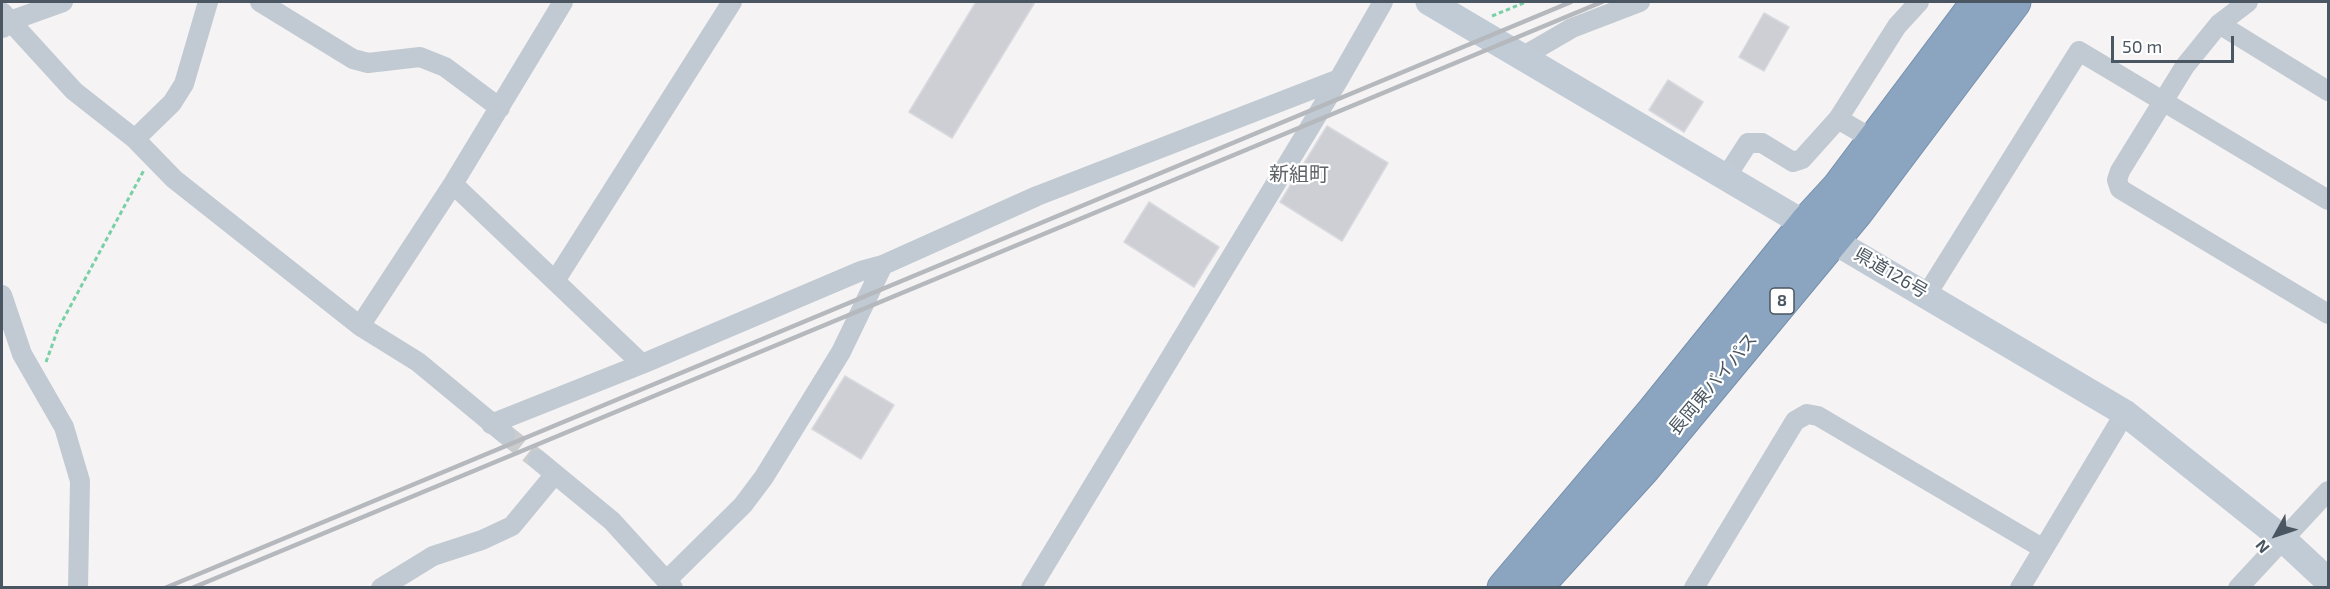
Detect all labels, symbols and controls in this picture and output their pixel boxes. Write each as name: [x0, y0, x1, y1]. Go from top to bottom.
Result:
scale bar: [2114, 24, 2237, 62]
text: 50 m: [2122, 35, 2162, 57]
district label: 新組町: [1269, 162, 1329, 186]
street label: 県道126号: [1850, 243, 1932, 303]
road number: 8: [1770, 288, 1794, 314]
street label: 長岡東バイパス: [1664, 329, 1762, 439]
north arrow: [2246, 505, 2306, 565]
text: N: [2251, 536, 2273, 557]

